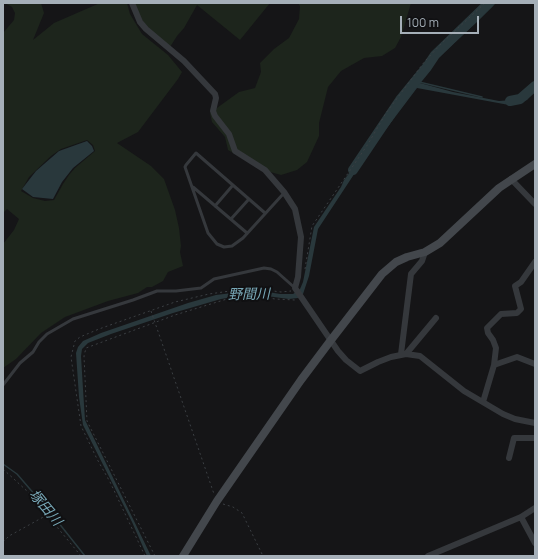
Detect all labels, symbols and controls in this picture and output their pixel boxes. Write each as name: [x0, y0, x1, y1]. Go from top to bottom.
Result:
scale bar: [402, 8, 481, 34]
text: 100 m: [407, 14, 439, 31]
water label: 野間川: [228, 286, 270, 304]
water label: 塚田川: [25, 487, 65, 529]

